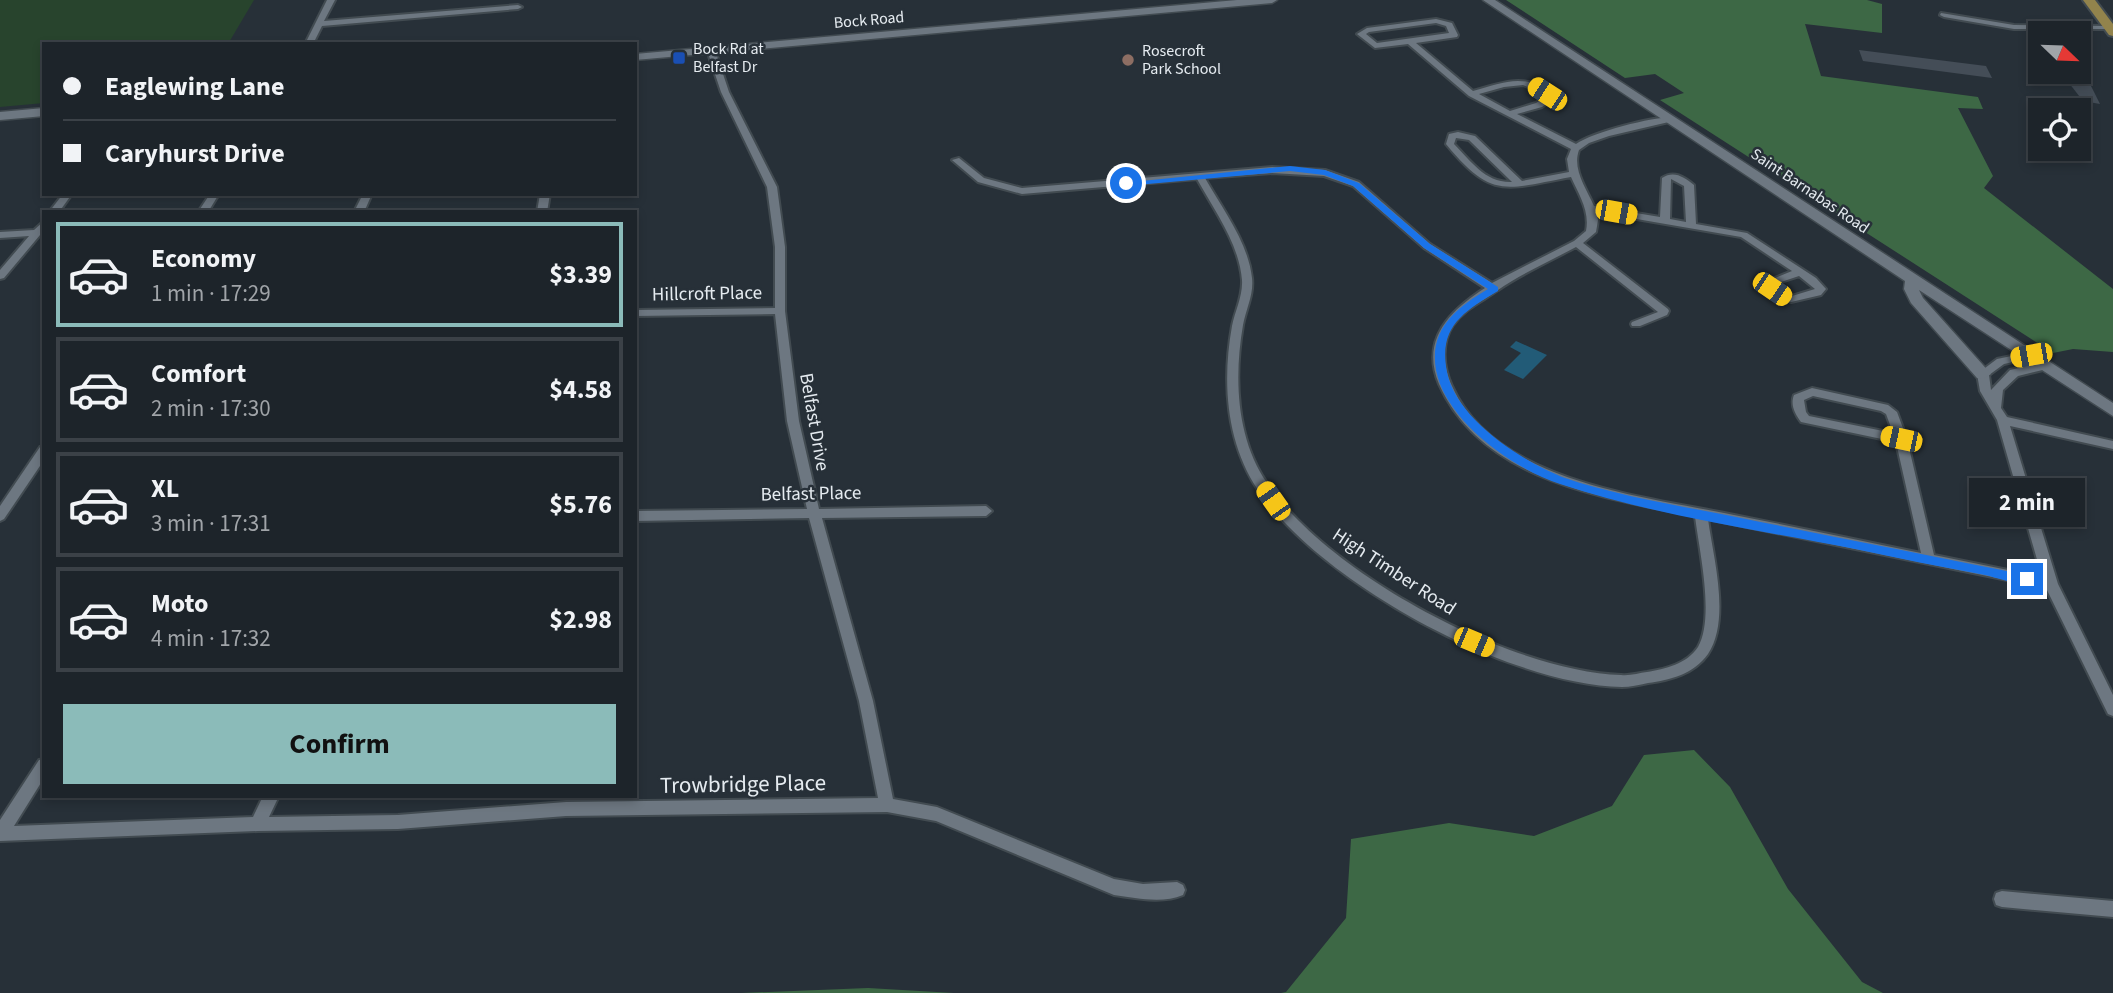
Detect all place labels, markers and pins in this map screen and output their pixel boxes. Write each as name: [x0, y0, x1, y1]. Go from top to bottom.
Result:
place label: Bock Rd at Belfast Dr: [693, 38, 764, 78]
place label: Rosecroft Park School: [1142, 40, 1221, 80]
marker: Bock Rd at Belfast Dr: [671, 50, 687, 66]
marker: Rosecroft Park School: [1120, 52, 1136, 68]

